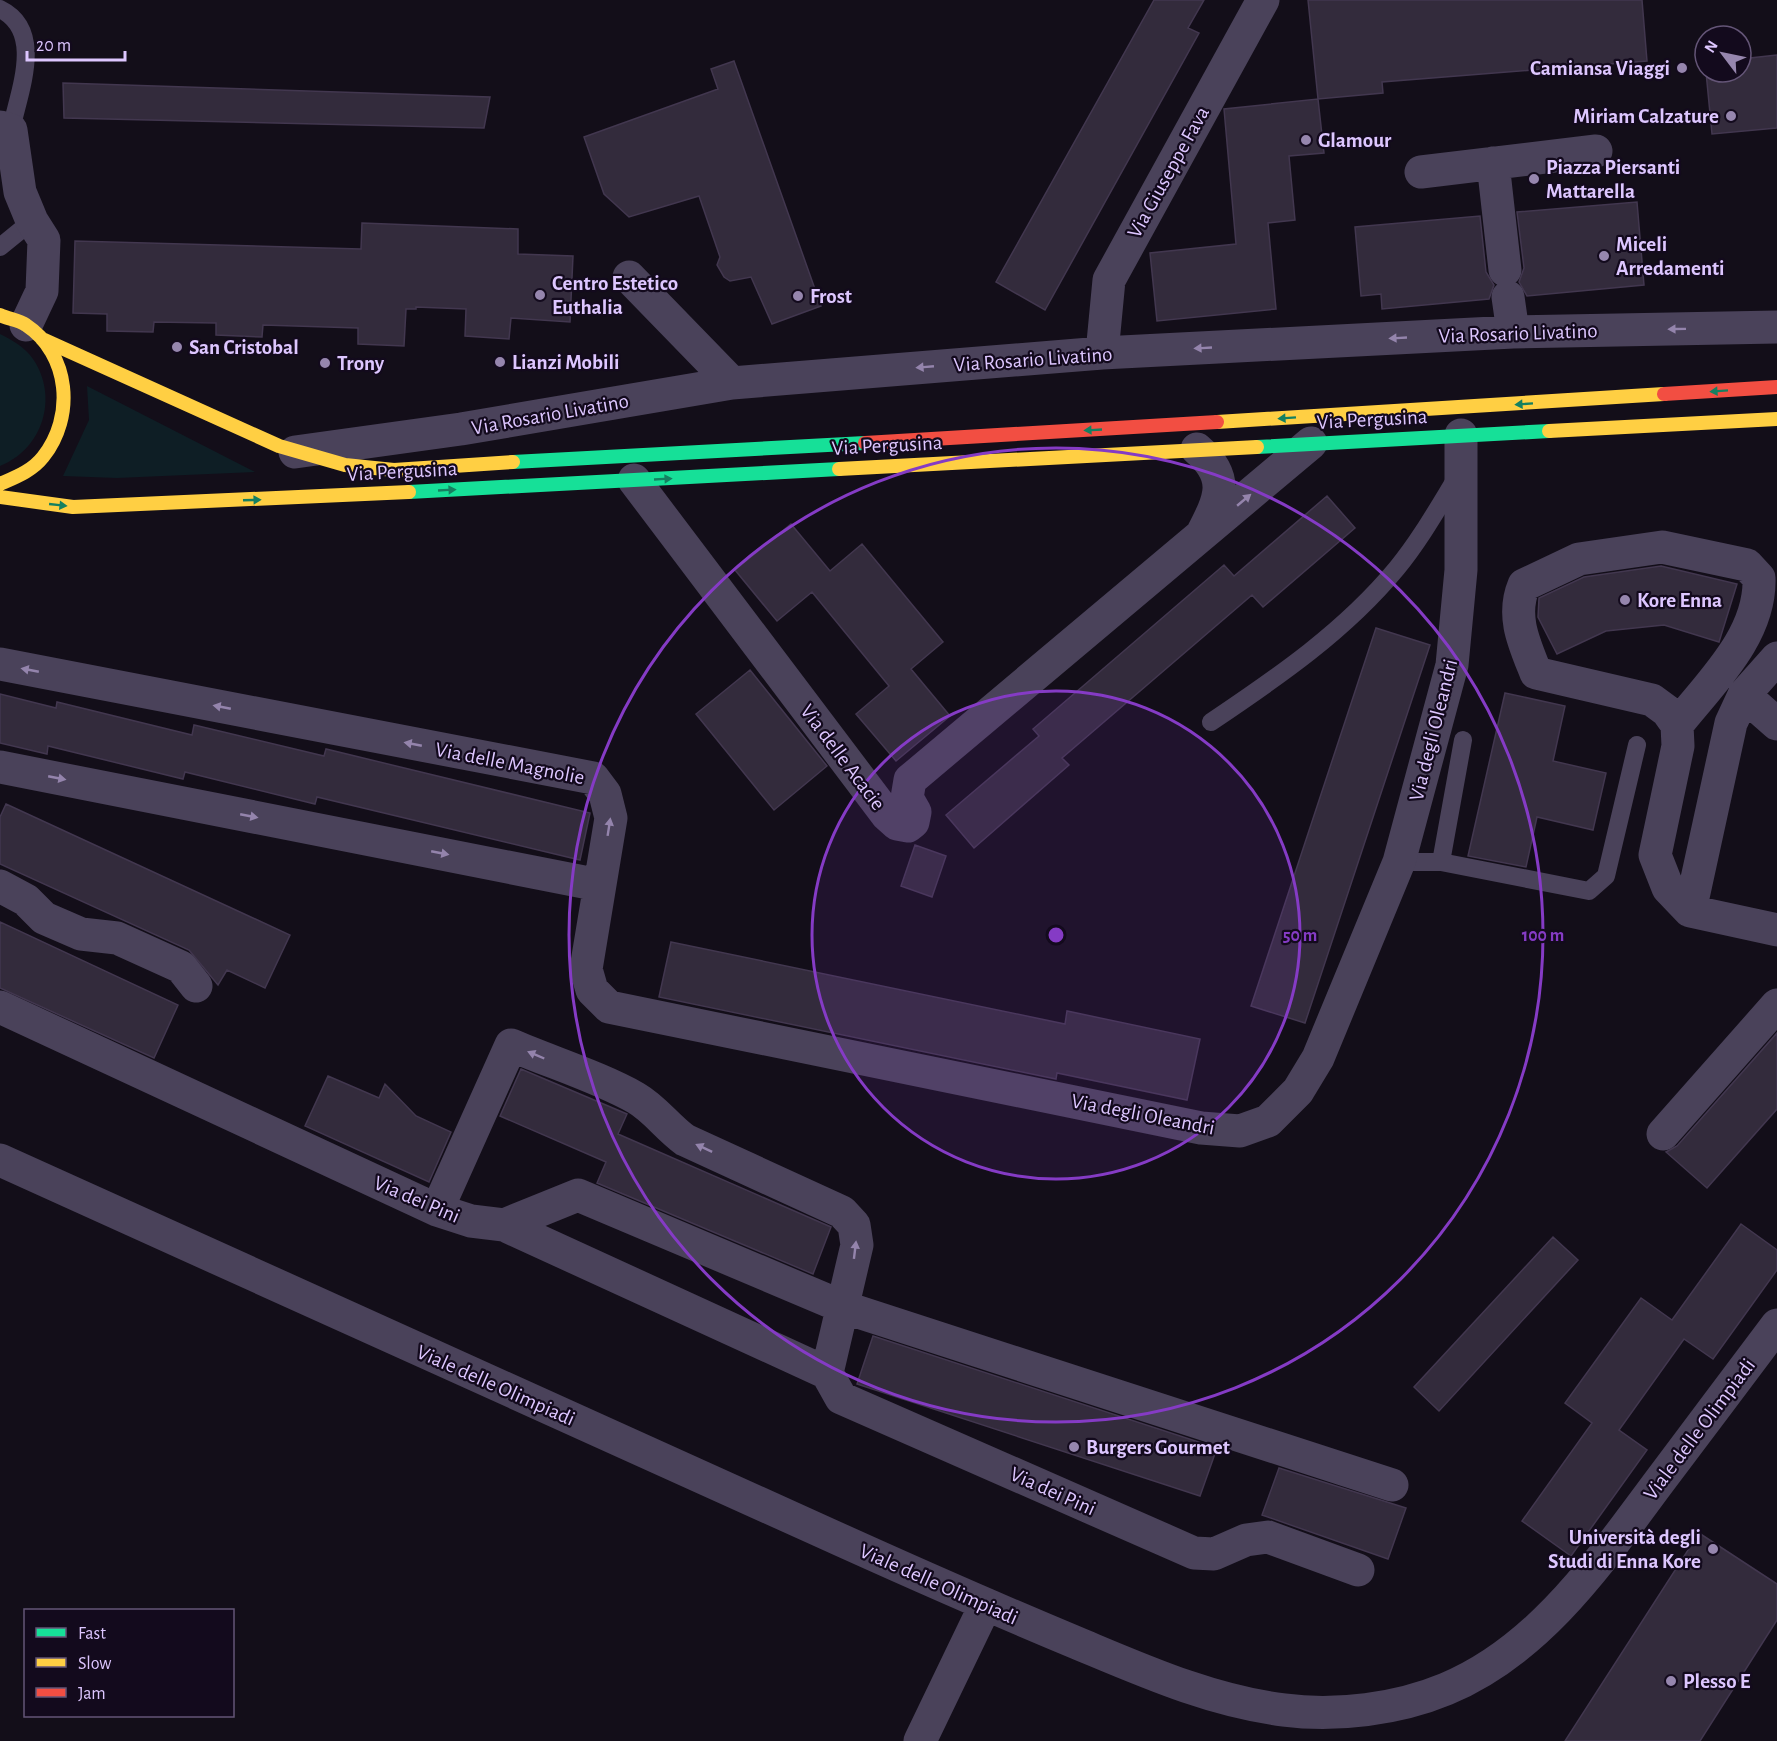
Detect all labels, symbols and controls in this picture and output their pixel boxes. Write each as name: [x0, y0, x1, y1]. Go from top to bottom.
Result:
scale bar: [27, 24, 124, 62]
north arrow: [1693, 24, 1753, 84]
text: 20 m: [36, 37, 71, 55]
text: N: [1701, 38, 1721, 56]
place label: Camiansa Viaggi: [1530, 58, 1670, 79]
marker: Camiansa Viaggi: [1675, 61, 1689, 75]
street label: Via Giuseppe Fava: [1124, 103, 1213, 241]
place label: Miriam Calzature: [1573, 106, 1719, 127]
marker: Miriam Calzature: [1724, 109, 1738, 123]
place label: Glamour: [1318, 130, 1392, 151]
marker: Glamour: [1299, 133, 1313, 147]
place label: Piazza Piersanti Mattarella: [1546, 157, 1680, 202]
marker: Piazza Piersanti Mattarella: [1527, 172, 1541, 186]
place label: Miceli Arredamenti: [1616, 234, 1725, 279]
marker: Miceli Arredamenti: [1597, 249, 1611, 263]
place label: Centro Estetico Euthalia: [552, 273, 678, 318]
place label: Frost: [810, 286, 852, 307]
marker: Centro Estetico Euthalia: [533, 288, 547, 302]
marker: Frost: [791, 289, 805, 303]
street label: Via Rosario Livatino: [1438, 320, 1598, 347]
one-way arrow: [1667, 324, 1686, 334]
one-way arrow: [1388, 333, 1407, 342]
place label: San Cristobal: [189, 337, 299, 358]
marker: San Cristobal: [170, 340, 184, 354]
street label: Via Rosario Livatino: [953, 343, 1113, 376]
one-way arrow: [1193, 343, 1212, 352]
place label: Lianzi Mobili: [512, 352, 619, 373]
place label: Trony: [337, 353, 385, 374]
marker: Lianzi Mobili: [493, 355, 507, 369]
marker: Trony: [318, 356, 332, 370]
one-way arrow: [915, 362, 934, 372]
one-way arrow: [1709, 386, 1728, 396]
street label: Via Rosario Livatino: [470, 390, 630, 439]
one-way arrow: [1515, 399, 1534, 408]
street label: Via Pergusina: [1316, 406, 1428, 433]
one-way arrow: [1278, 413, 1297, 423]
one-way arrow: [1083, 426, 1102, 435]
street label: Via Pergusina: [831, 432, 943, 459]
street label: Via Pergusina: [346, 458, 458, 485]
one-way arrow: [653, 474, 672, 483]
one-way arrow: [438, 486, 457, 495]
one-way arrow: [1236, 494, 1251, 507]
one-way arrow: [243, 496, 262, 505]
one-way arrow: [48, 501, 67, 510]
place label: Kore Enna: [1637, 590, 1722, 611]
marker: Kore Enna: [1618, 593, 1632, 607]
street label: Via degli Oleandri: [1406, 657, 1461, 803]
one-way arrow: [20, 665, 39, 674]
street label: Via delle Acacie: [796, 701, 889, 814]
one-way arrow: [212, 702, 231, 711]
one-way arrow: [403, 739, 422, 748]
street label: Via delle Magnolie: [434, 739, 586, 788]
one-way arrow: [48, 774, 67, 783]
one-way arrow: [239, 812, 258, 821]
one-way arrow: [604, 818, 613, 837]
one-way arrow: [431, 849, 450, 858]
centre of rings: [1046, 925, 1066, 945]
text: 50 m: [1283, 927, 1317, 945]
text: 100 m: [1522, 927, 1564, 945]
one-way arrow: [527, 1051, 544, 1060]
street label: Via degli Oleandri: [1069, 1090, 1216, 1139]
one-way arrow: [696, 1144, 713, 1153]
street label: Via dei Pini: [371, 1172, 463, 1227]
one-way arrow: [850, 1240, 859, 1259]
street label: Viale delle Olimpiadi: [413, 1341, 578, 1430]
street label: Viale delle Olimpiadi: [1640, 1355, 1759, 1504]
place label: Burgers Gourmet: [1086, 1437, 1230, 1458]
marker: Burgers Gourmet: [1067, 1440, 1081, 1454]
street label: Via dei Pini: [1007, 1463, 1099, 1520]
place label: Università degli Studi di Enna Kore: [1548, 1527, 1701, 1572]
street label: Viale delle Olimpiadi: [856, 1540, 1021, 1629]
marker: Università degli Studi di Enna Kore: [1706, 1542, 1720, 1556]
legend: [24, 1609, 234, 1717]
text: Fast: [78, 1625, 106, 1643]
text: Slow: [78, 1655, 111, 1673]
place label: Plesso E: [1683, 1671, 1751, 1692]
marker: Plesso E: [1664, 1674, 1678, 1688]
text: Jam: [78, 1685, 106, 1703]

